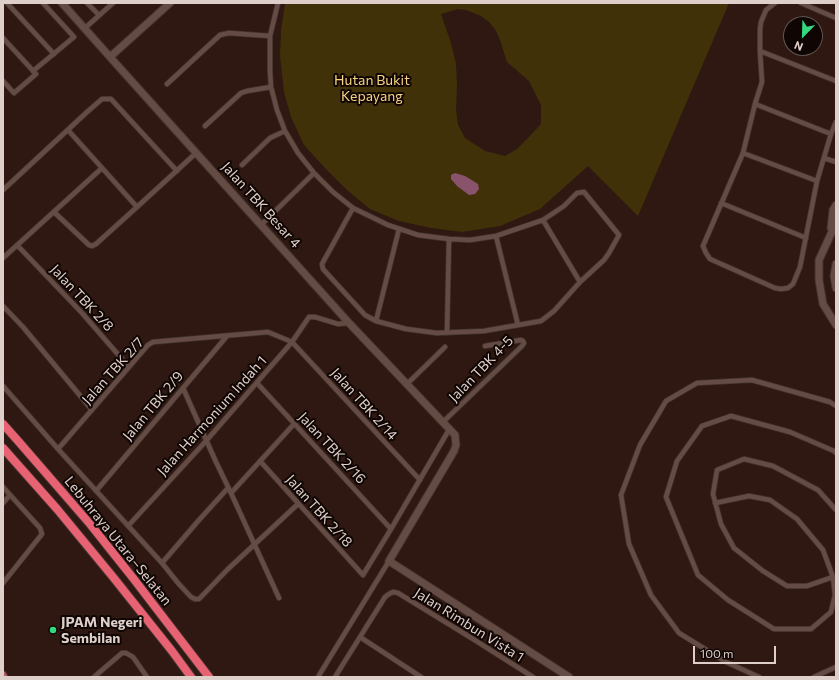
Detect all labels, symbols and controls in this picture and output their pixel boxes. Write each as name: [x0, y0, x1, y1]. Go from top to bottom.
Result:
north arrow: [783, 16, 823, 56]
text: N: [792, 39, 805, 54]
park label: Hutan Bukit Kepayang: [334, 72, 410, 104]
street label: Jalan TBK Besar 4: [218, 159, 304, 251]
street label: Jalan TBK 2/8: [47, 261, 117, 335]
street label: Jalan TBK 4-5: [445, 332, 517, 406]
street label: Jalan TBK 2/7: [79, 334, 147, 408]
street label: Jalan Harmonium Indah 1: [154, 353, 270, 479]
street label: Jalan TBK 2/14: [327, 364, 401, 444]
street label: Jalan TBK 2/9: [119, 368, 187, 444]
street label: Jalan TBK 2/16: [295, 409, 369, 487]
street label: Jalan TBK 2/18: [282, 471, 356, 551]
street label: Lebuhraya Utara–Selatan: [61, 473, 175, 609]
street label: Jalan Rimbun Vista 1: [411, 584, 527, 666]
place label: JPAM Negeri Sembilan: [61, 614, 142, 646]
marker: JPAM Negeri Sembilan: [48, 625, 58, 635]
scale bar: [695, 638, 778, 664]
text: 100 m: [700, 646, 734, 660]

